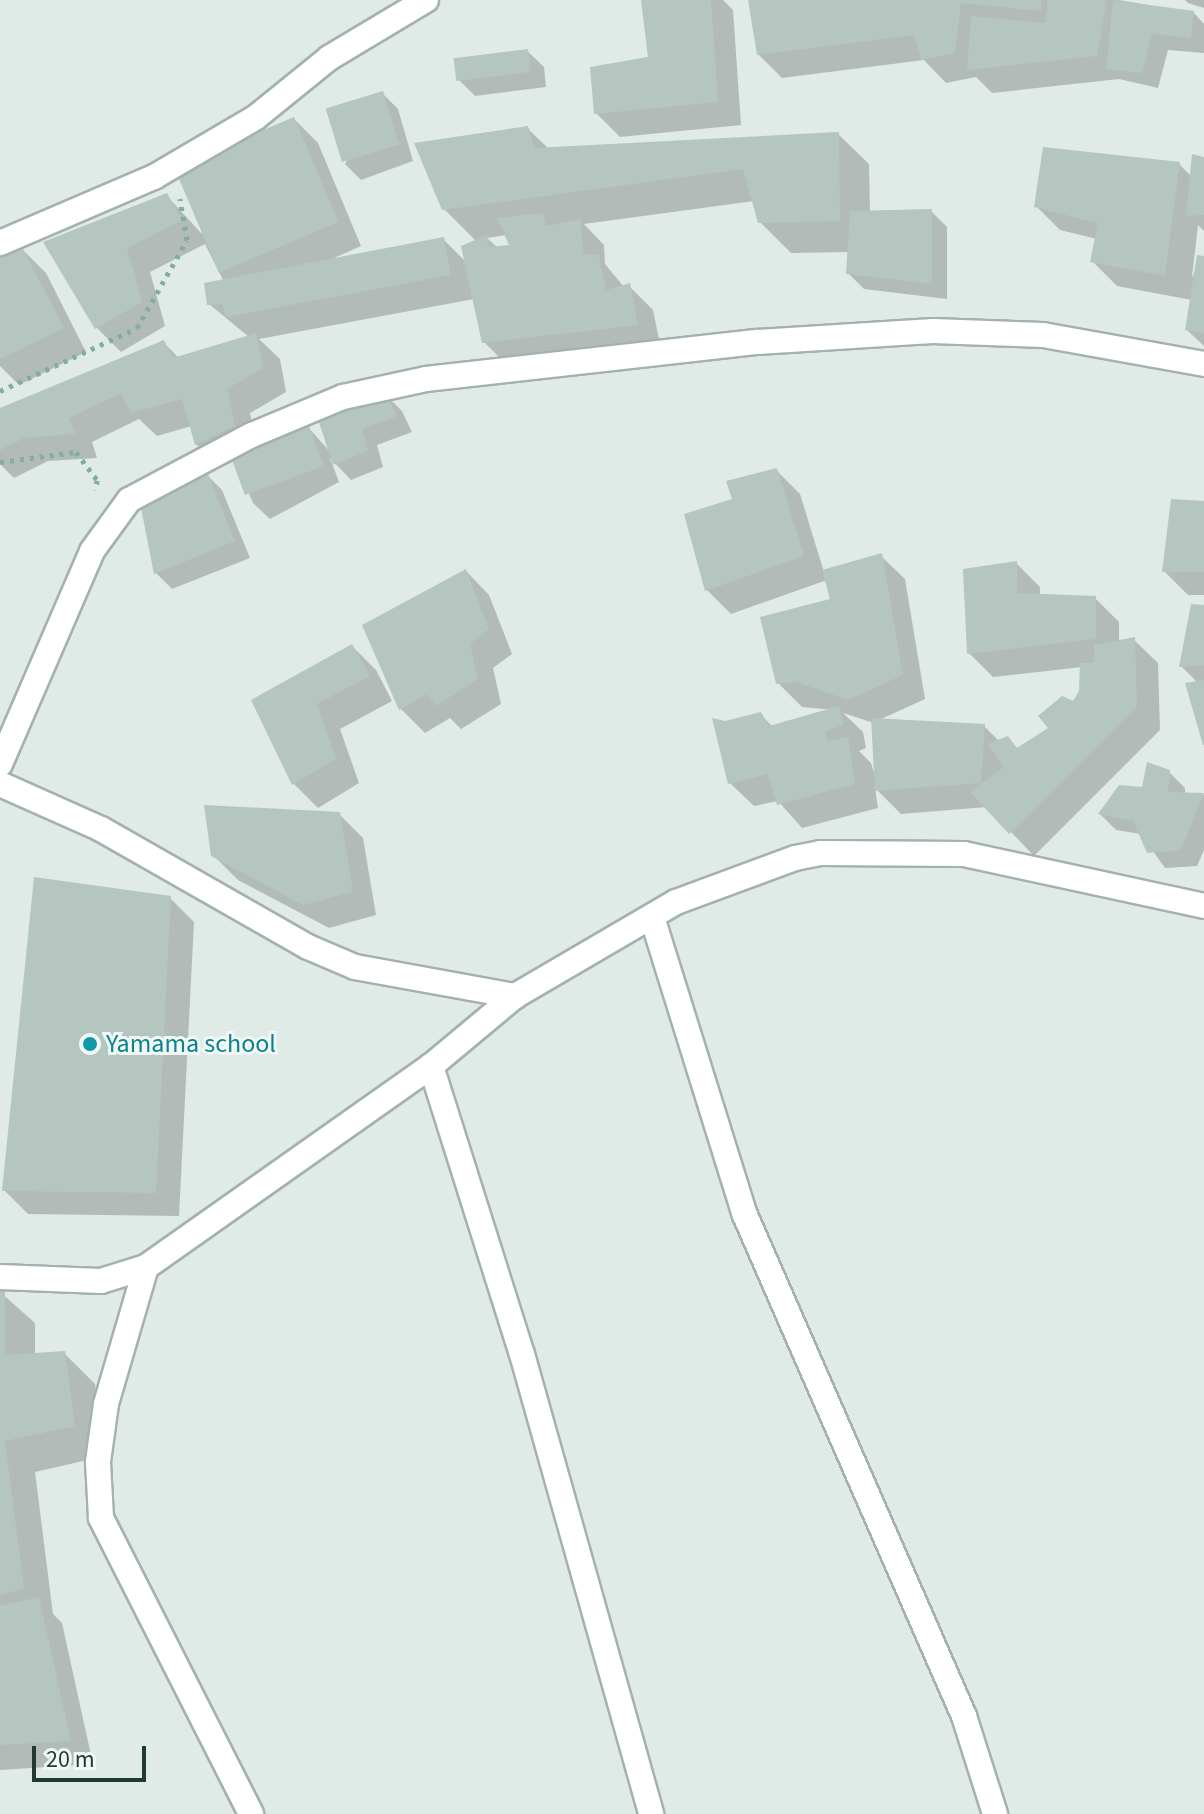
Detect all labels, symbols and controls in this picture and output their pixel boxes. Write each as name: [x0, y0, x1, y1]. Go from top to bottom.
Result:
place label: Yamama school: [106, 1028, 276, 1060]
marker: Yamama school: [81, 1035, 99, 1053]
scale bar: [36, 1730, 150, 1780]
text: 20 m: [46, 1742, 95, 1777]

